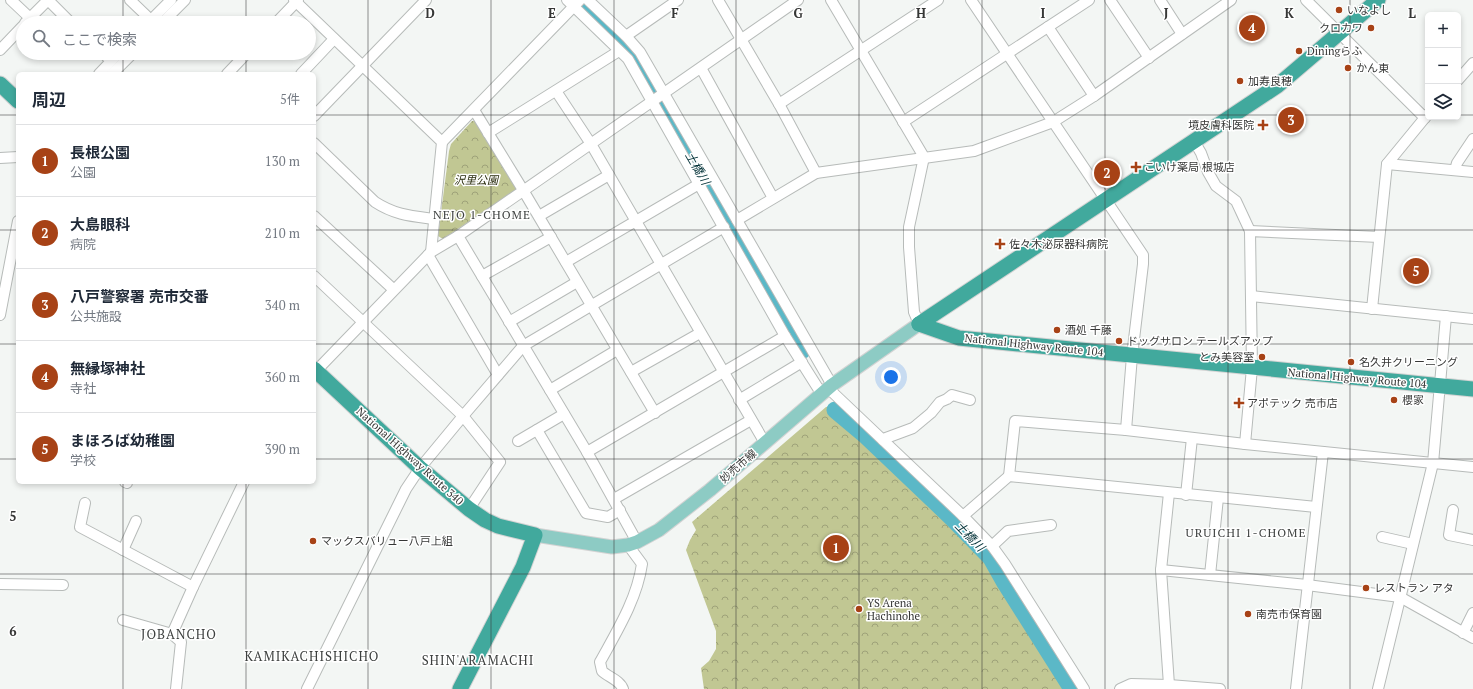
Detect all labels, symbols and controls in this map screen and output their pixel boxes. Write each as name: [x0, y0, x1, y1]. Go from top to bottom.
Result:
place label: いなよし: [1347, 3, 1391, 17]
text: D: [425, 4, 435, 22]
text: E: [548, 4, 556, 22]
text: F: [671, 4, 679, 22]
text: G: [793, 4, 803, 22]
text: H: [916, 4, 926, 22]
text: I: [1041, 4, 1046, 22]
text: J: [1164, 4, 1169, 22]
text: K: [1284, 4, 1294, 22]
text: L: [1408, 4, 1416, 22]
marker: いなよし: [1334, 5, 1344, 15]
map controls: [1425, 12, 1461, 120]
button: +: [1425, 12, 1461, 48]
pin: 4: [1239, 13, 1265, 43]
search box: [16, 16, 316, 60]
place label: クロカワ: [1319, 21, 1363, 35]
marker: クロカワ: [1366, 23, 1376, 33]
icon: search: [30, 27, 52, 49]
text: ここで検索: [62, 29, 137, 49]
place label: Diningらふ: [1307, 44, 1362, 58]
marker: Diningらふ: [1294, 46, 1304, 56]
button: −: [1425, 48, 1461, 84]
place label: かん東: [1356, 61, 1389, 75]
marker: かん東: [1343, 63, 1353, 73]
place label: 加寿良穂: [1248, 74, 1292, 88]
marker: 加寿良穂: [1235, 76, 1245, 86]
button: layers: [1425, 84, 1461, 120]
text: 周辺: [32, 88, 66, 111]
text: 5件: [280, 90, 300, 108]
pin: 3: [1278, 105, 1304, 135]
place label: 境皮膚科医院: [1188, 118, 1254, 132]
marker: 境皮膚科医院: [1257, 119, 1269, 131]
text: 長根公園: [70, 142, 130, 162]
water label: 土橋川: [683, 149, 714, 189]
text: 1: [41, 152, 49, 170]
text: 130 m: [265, 152, 300, 170]
pin: 2: [1094, 158, 1120, 188]
place label: こいけ薬局 根城店: [1144, 160, 1235, 174]
marker: こいけ薬局 根城店: [1131, 162, 1141, 172]
text: 公園: [70, 163, 96, 181]
park label: 沢里公園: [454, 173, 500, 187]
district label: NEJO 1-CHOME: [433, 207, 531, 222]
text: 大島眼科: [70, 214, 130, 234]
text: 2: [41, 224, 49, 242]
text: 210 m: [265, 224, 300, 242]
text: 病院: [70, 235, 96, 253]
place label: 佐々木泌尿器科病院: [1009, 237, 1108, 251]
marker: 佐々木泌尿器科病院: [994, 238, 1006, 250]
pin: 5: [1403, 256, 1429, 286]
text: 八戸警察署 売市交番: [70, 286, 209, 306]
text: 3: [41, 296, 49, 314]
text: 340 m: [265, 296, 300, 314]
text: 公共施設: [70, 307, 122, 325]
place label: 酒処 千藤: [1065, 323, 1112, 337]
marker: 酒処 千藤: [1052, 325, 1062, 335]
street label: National Highway Route 104: [964, 331, 1104, 359]
place label: ドッグサロン テールズアップ: [1127, 334, 1273, 348]
marker: ドッグサロン テールズアップ: [1114, 336, 1124, 346]
place label: とみ美容室: [1199, 350, 1254, 364]
marker: とみ美容室: [1257, 352, 1267, 362]
place label: 名久井クリーニング: [1359, 355, 1458, 369]
marker: 名久井クリーニング: [1346, 357, 1356, 367]
text: 無縁塚神社: [70, 358, 145, 378]
street label: National Highway Route 104: [1287, 365, 1427, 391]
your location: [881, 367, 901, 387]
text: 4: [41, 368, 49, 386]
text: 360 m: [265, 368, 300, 386]
text: 寺社: [70, 379, 96, 397]
place label: 櫻家: [1402, 393, 1424, 407]
marker: 櫻家: [1389, 395, 1399, 405]
place label: アポテック 売市店: [1247, 396, 1338, 410]
marker: アポテック 売市店: [1234, 398, 1244, 408]
street label: National Highway Route 340: [353, 404, 467, 508]
text: まほろば幼稚園: [70, 430, 175, 450]
text: 5: [41, 440, 49, 458]
text: 390 m: [265, 440, 300, 458]
street label: 妙売市線: [717, 446, 759, 486]
text: 学校: [70, 451, 96, 469]
text: 5: [9, 507, 17, 525]
water label: 土橋川: [952, 518, 989, 556]
district label: URUICHI 1-CHOME: [1186, 525, 1306, 540]
pin: 1: [823, 533, 849, 563]
place label: マックスバリュー八戸上組: [321, 534, 453, 548]
marker: マックスバリュー八戸上組: [308, 536, 318, 546]
place label: レストラン アタ: [1374, 581, 1454, 595]
marker: レストラン アタ: [1361, 583, 1371, 593]
place label: YS Arena Hachinohe: [867, 596, 921, 623]
marker: YS Arena Hachinohe: [854, 604, 864, 614]
place label: 南売市保育園: [1256, 607, 1322, 621]
marker: 南売市保育園: [1243, 609, 1253, 619]
text: 6: [9, 622, 17, 640]
district label: JOBANCHO: [141, 625, 217, 643]
district label: KAMIKACHISHICHO: [245, 647, 379, 665]
district label: SHIN'ARAMACHI: [422, 651, 534, 669]

